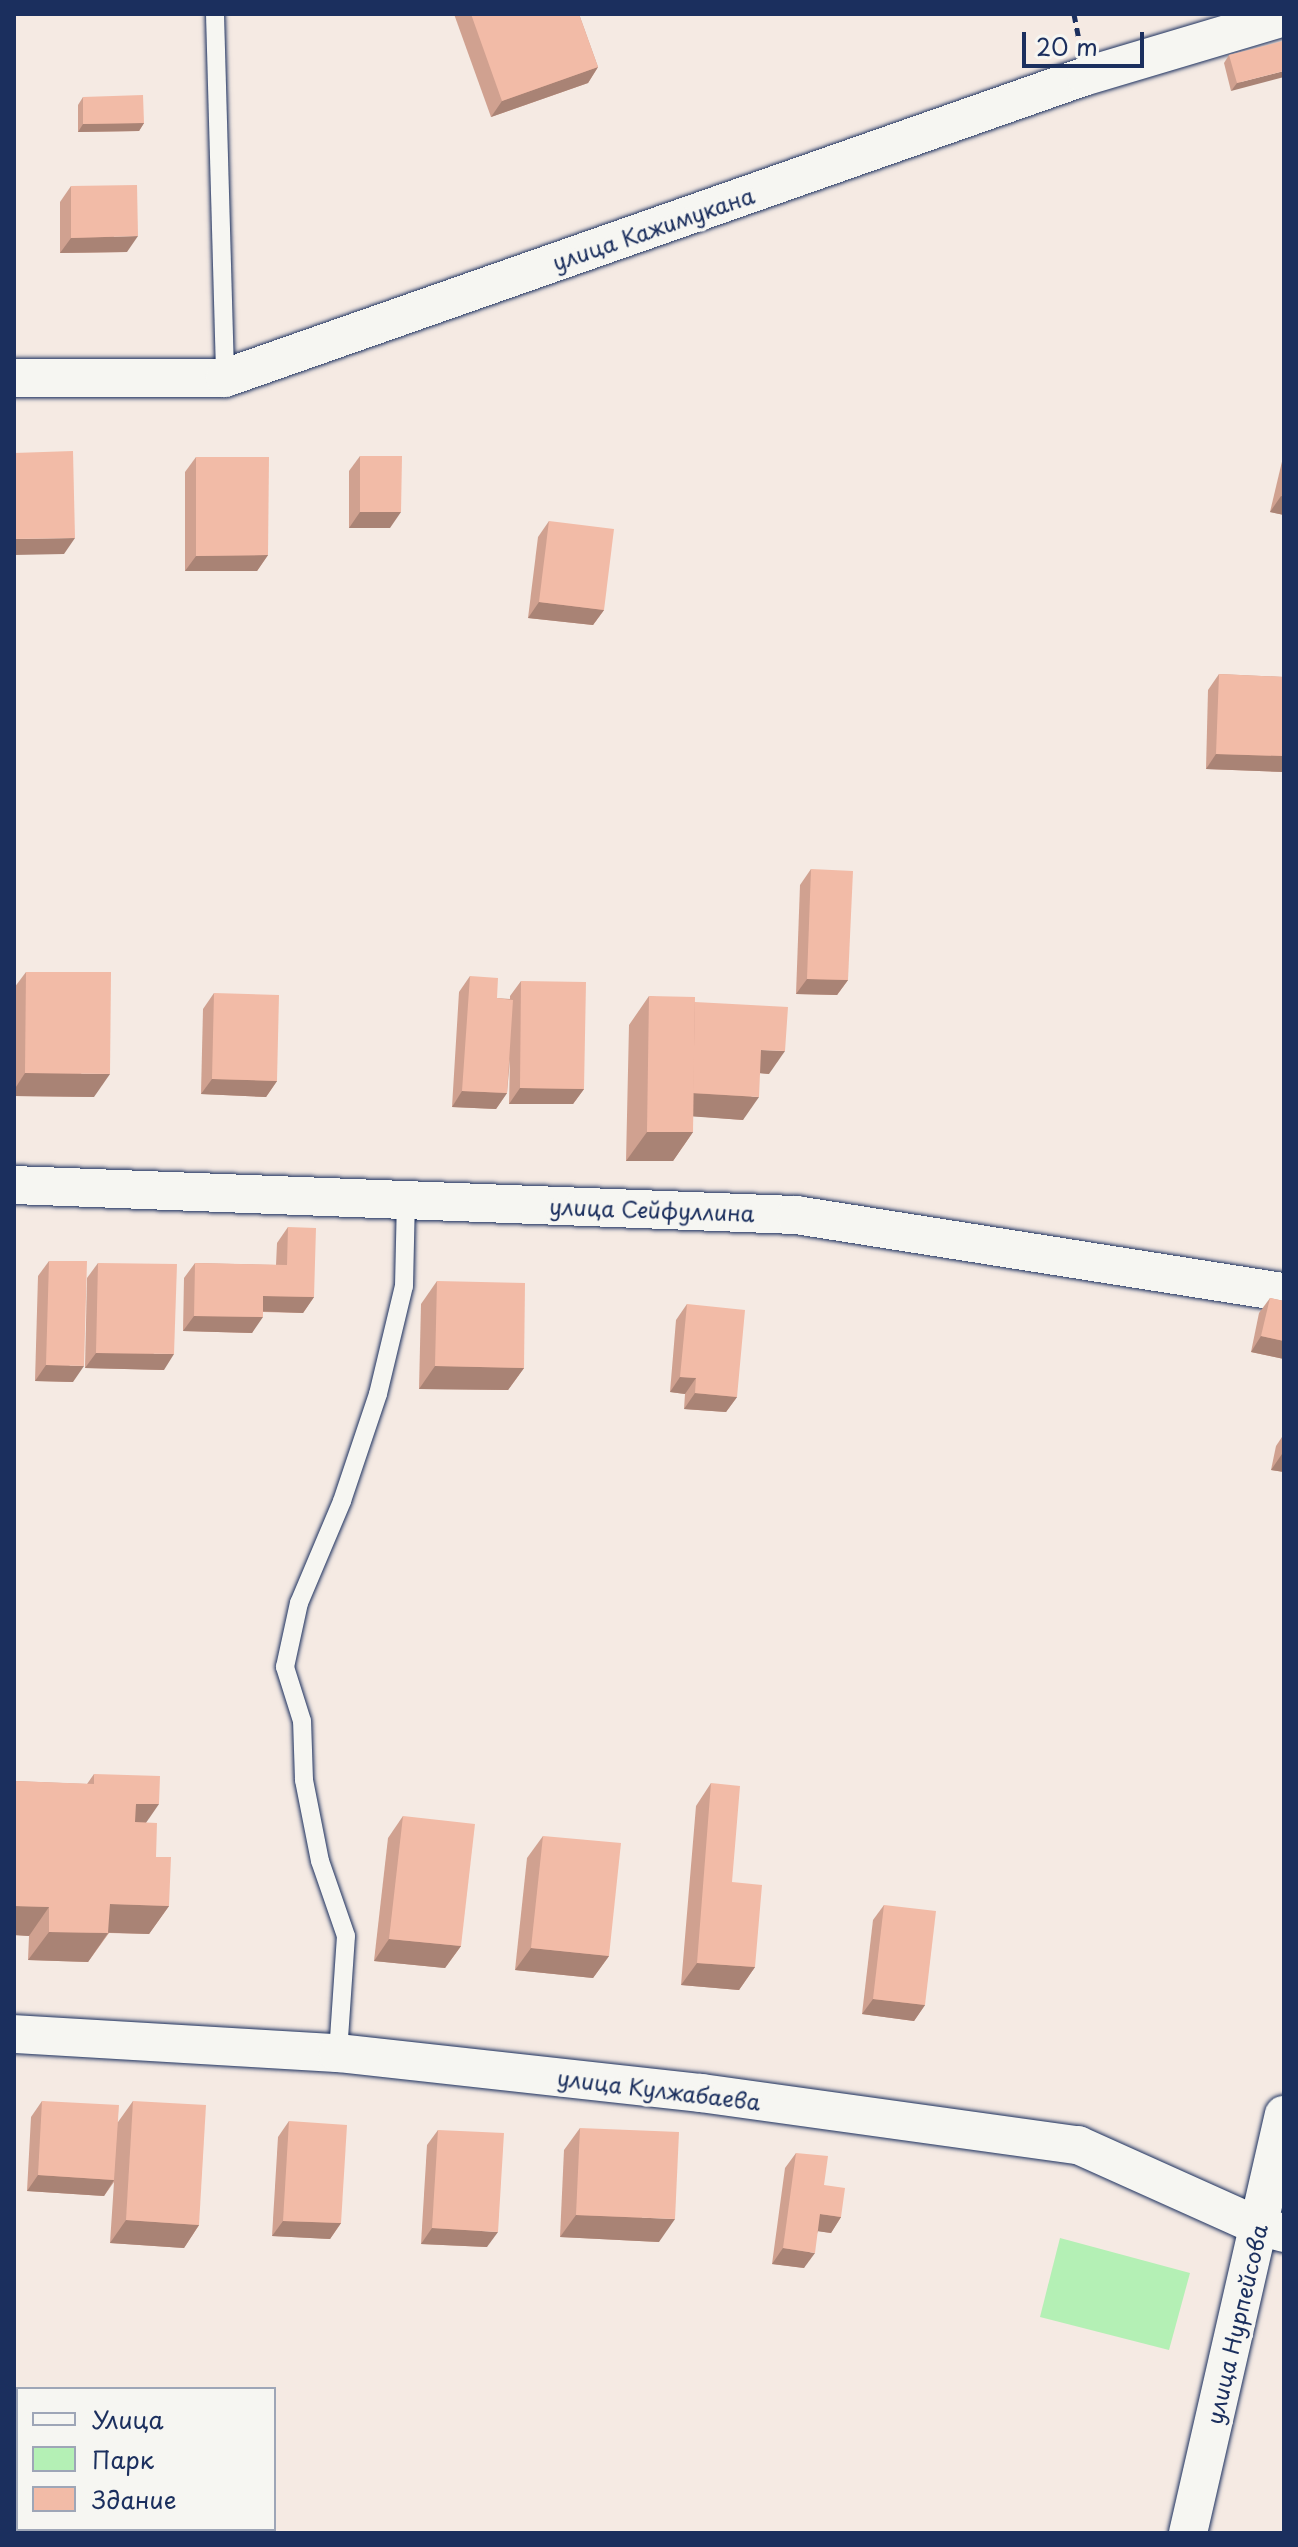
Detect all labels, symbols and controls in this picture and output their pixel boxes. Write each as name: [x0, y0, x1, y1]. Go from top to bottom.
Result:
scale bar: [1026, 16, 1148, 66]
text: 20 m: [1036, 28, 1098, 64]
street label: улица Кажимукана: [549, 181, 757, 275]
street label: улица Сейфуллина: [548, 1192, 756, 1226]
street label: улица Кулжабаева: [555, 2063, 763, 2115]
street label: улица Нурпейсова: [1200, 2221, 1272, 2427]
legend: [16, 2387, 276, 2531]
text: Улица: [92, 2401, 164, 2437]
text: Парк: [92, 2441, 154, 2477]
text: Здание: [92, 2481, 177, 2517]

